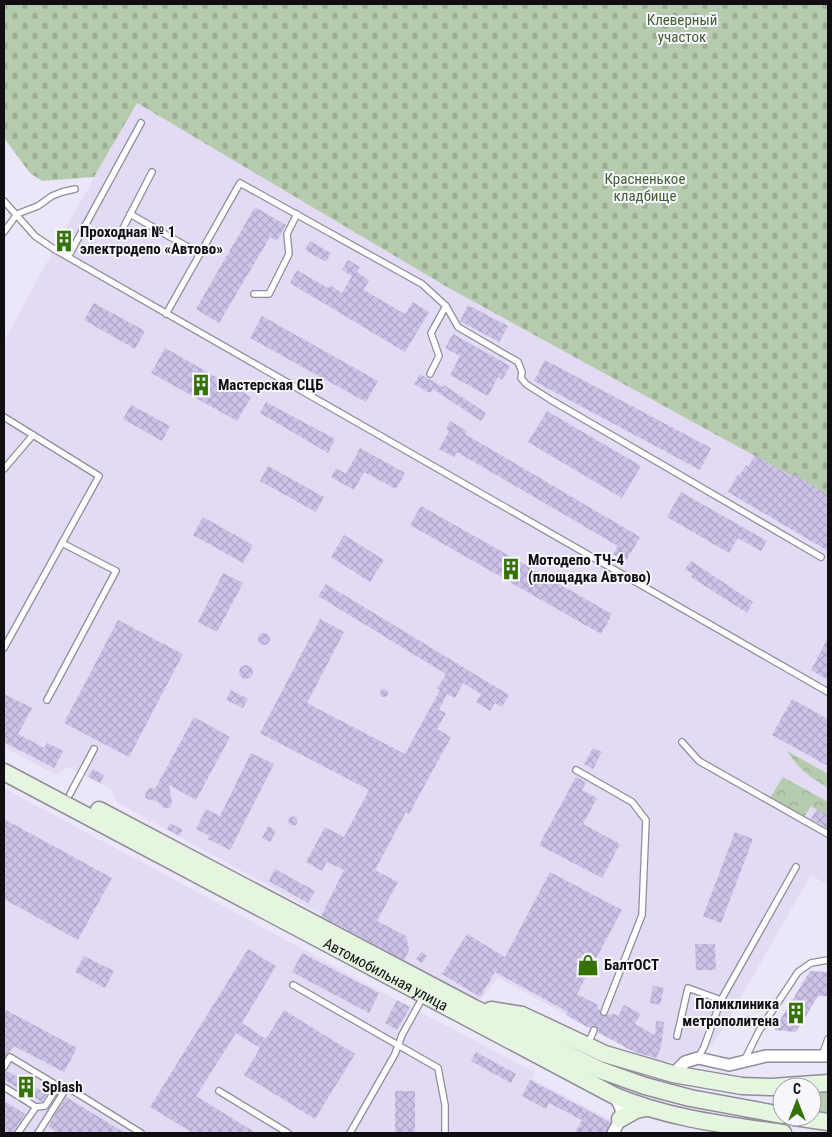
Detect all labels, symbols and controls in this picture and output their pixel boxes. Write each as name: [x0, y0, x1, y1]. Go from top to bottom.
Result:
park label: Клеверный участок: [647, 11, 717, 46]
park label: Красненькое кладбище: [605, 170, 685, 205]
place label: Проходная № 1 электродепо «Автово»: [80, 223, 223, 258]
building icon: Проходная № 1 электродепо «Автово»: [51, 228, 77, 254]
building icon: Мастерская СЦБ: [188, 372, 214, 398]
place label: Мастерская СЦБ: [218, 376, 323, 394]
place label: Мотодепо ТЧ-4 (площадка Автово): [528, 551, 651, 586]
building icon: Мотодепо ТЧ-4 (площадка Автово): [498, 556, 524, 582]
street label: Автомобильная улица: [320, 934, 451, 1015]
shop icon: БалтОСТ: [575, 952, 601, 978]
place label: БалтОСТ: [604, 956, 659, 974]
place label: Поликлиника метрополитена: [682, 995, 779, 1030]
building icon: Поликлиника метрополитена: [783, 1000, 809, 1026]
building icon: Splash: [13, 1074, 39, 1100]
north arrow: [772, 1077, 822, 1127]
place label: Splash: [42, 1078, 83, 1096]
text: С: [793, 1081, 801, 1097]

